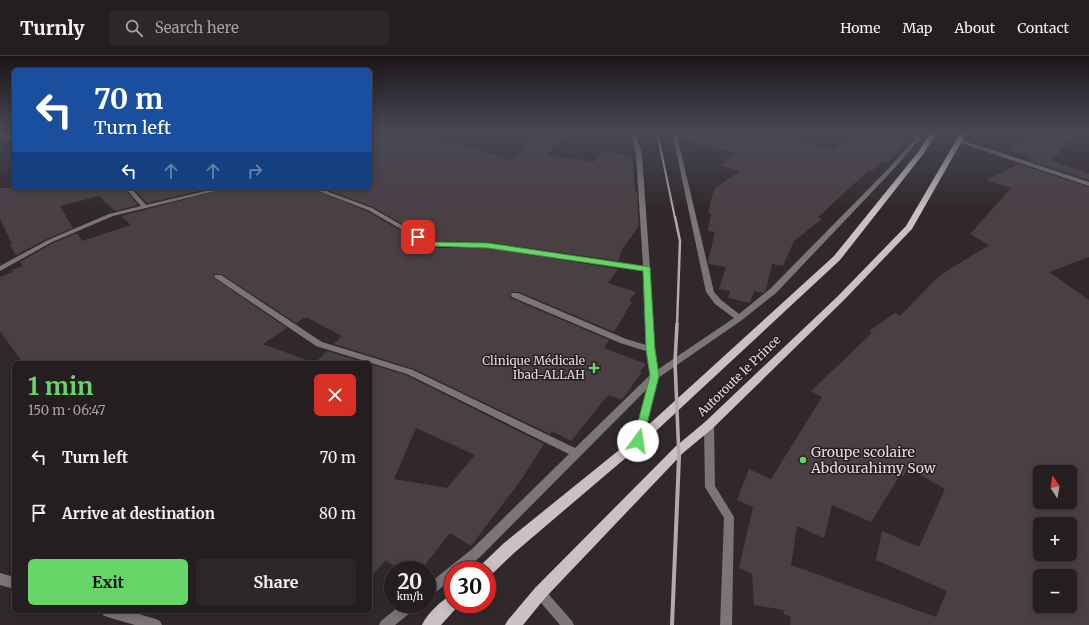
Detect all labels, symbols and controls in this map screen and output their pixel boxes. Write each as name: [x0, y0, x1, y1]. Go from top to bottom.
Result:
search box: [109, 10, 389, 46]
text: Turnly: [20, 16, 85, 40]
icon: search: [123, 17, 145, 39]
text: Search here: [155, 18, 239, 37]
text: Home: [840, 19, 881, 37]
text: Map: [903, 19, 932, 37]
text: About: [954, 19, 995, 37]
text: Contact: [1017, 19, 1069, 37]
text: 70 m: [94, 81, 163, 117]
icon: left: [28, 84, 80, 136]
text: Turn left: [94, 116, 171, 139]
icon: left: [118, 160, 140, 182]
icon: ahead: [160, 160, 182, 182]
icon: ahead: [202, 160, 224, 182]
icon: right: [244, 160, 266, 182]
pin: [401, 220, 435, 254]
icon: arrive: [407, 226, 429, 248]
street label: Autoroute le Prince: [693, 332, 783, 420]
place label: Clinique Médicale Ibad-ALLAH: [482, 353, 585, 382]
marker: Clinique Médicale Ibad-ALLAH: [588, 362, 600, 374]
text: 1 min: [28, 371, 93, 402]
button: close: [314, 374, 356, 416]
text: 150 m · 06:47: [28, 402, 105, 419]
position arrow: [617, 420, 659, 462]
place label: Groupe scolaire Abdourahimy Sow: [810, 443, 936, 477]
icon: left: [28, 446, 50, 468]
text: Turn left: [62, 448, 128, 467]
text: 70 m: [320, 448, 356, 467]
marker: Groupe scolaire Abdourahimy Sow: [798, 455, 808, 465]
north arrow: [1033, 465, 1077, 509]
map controls: [1033, 465, 1077, 613]
icon: arrive: [28, 502, 50, 524]
text: Arrive at destination: [62, 504, 215, 523]
text: 80 m: [319, 504, 356, 523]
button: +: [1033, 517, 1077, 561]
button: Exit: [28, 559, 188, 605]
button: Share: [196, 559, 356, 605]
speed limit sign: 30: [444, 561, 496, 613]
text: 20: [398, 569, 422, 594]
button: −: [1033, 569, 1077, 613]
text: km/h: [397, 590, 423, 603]

